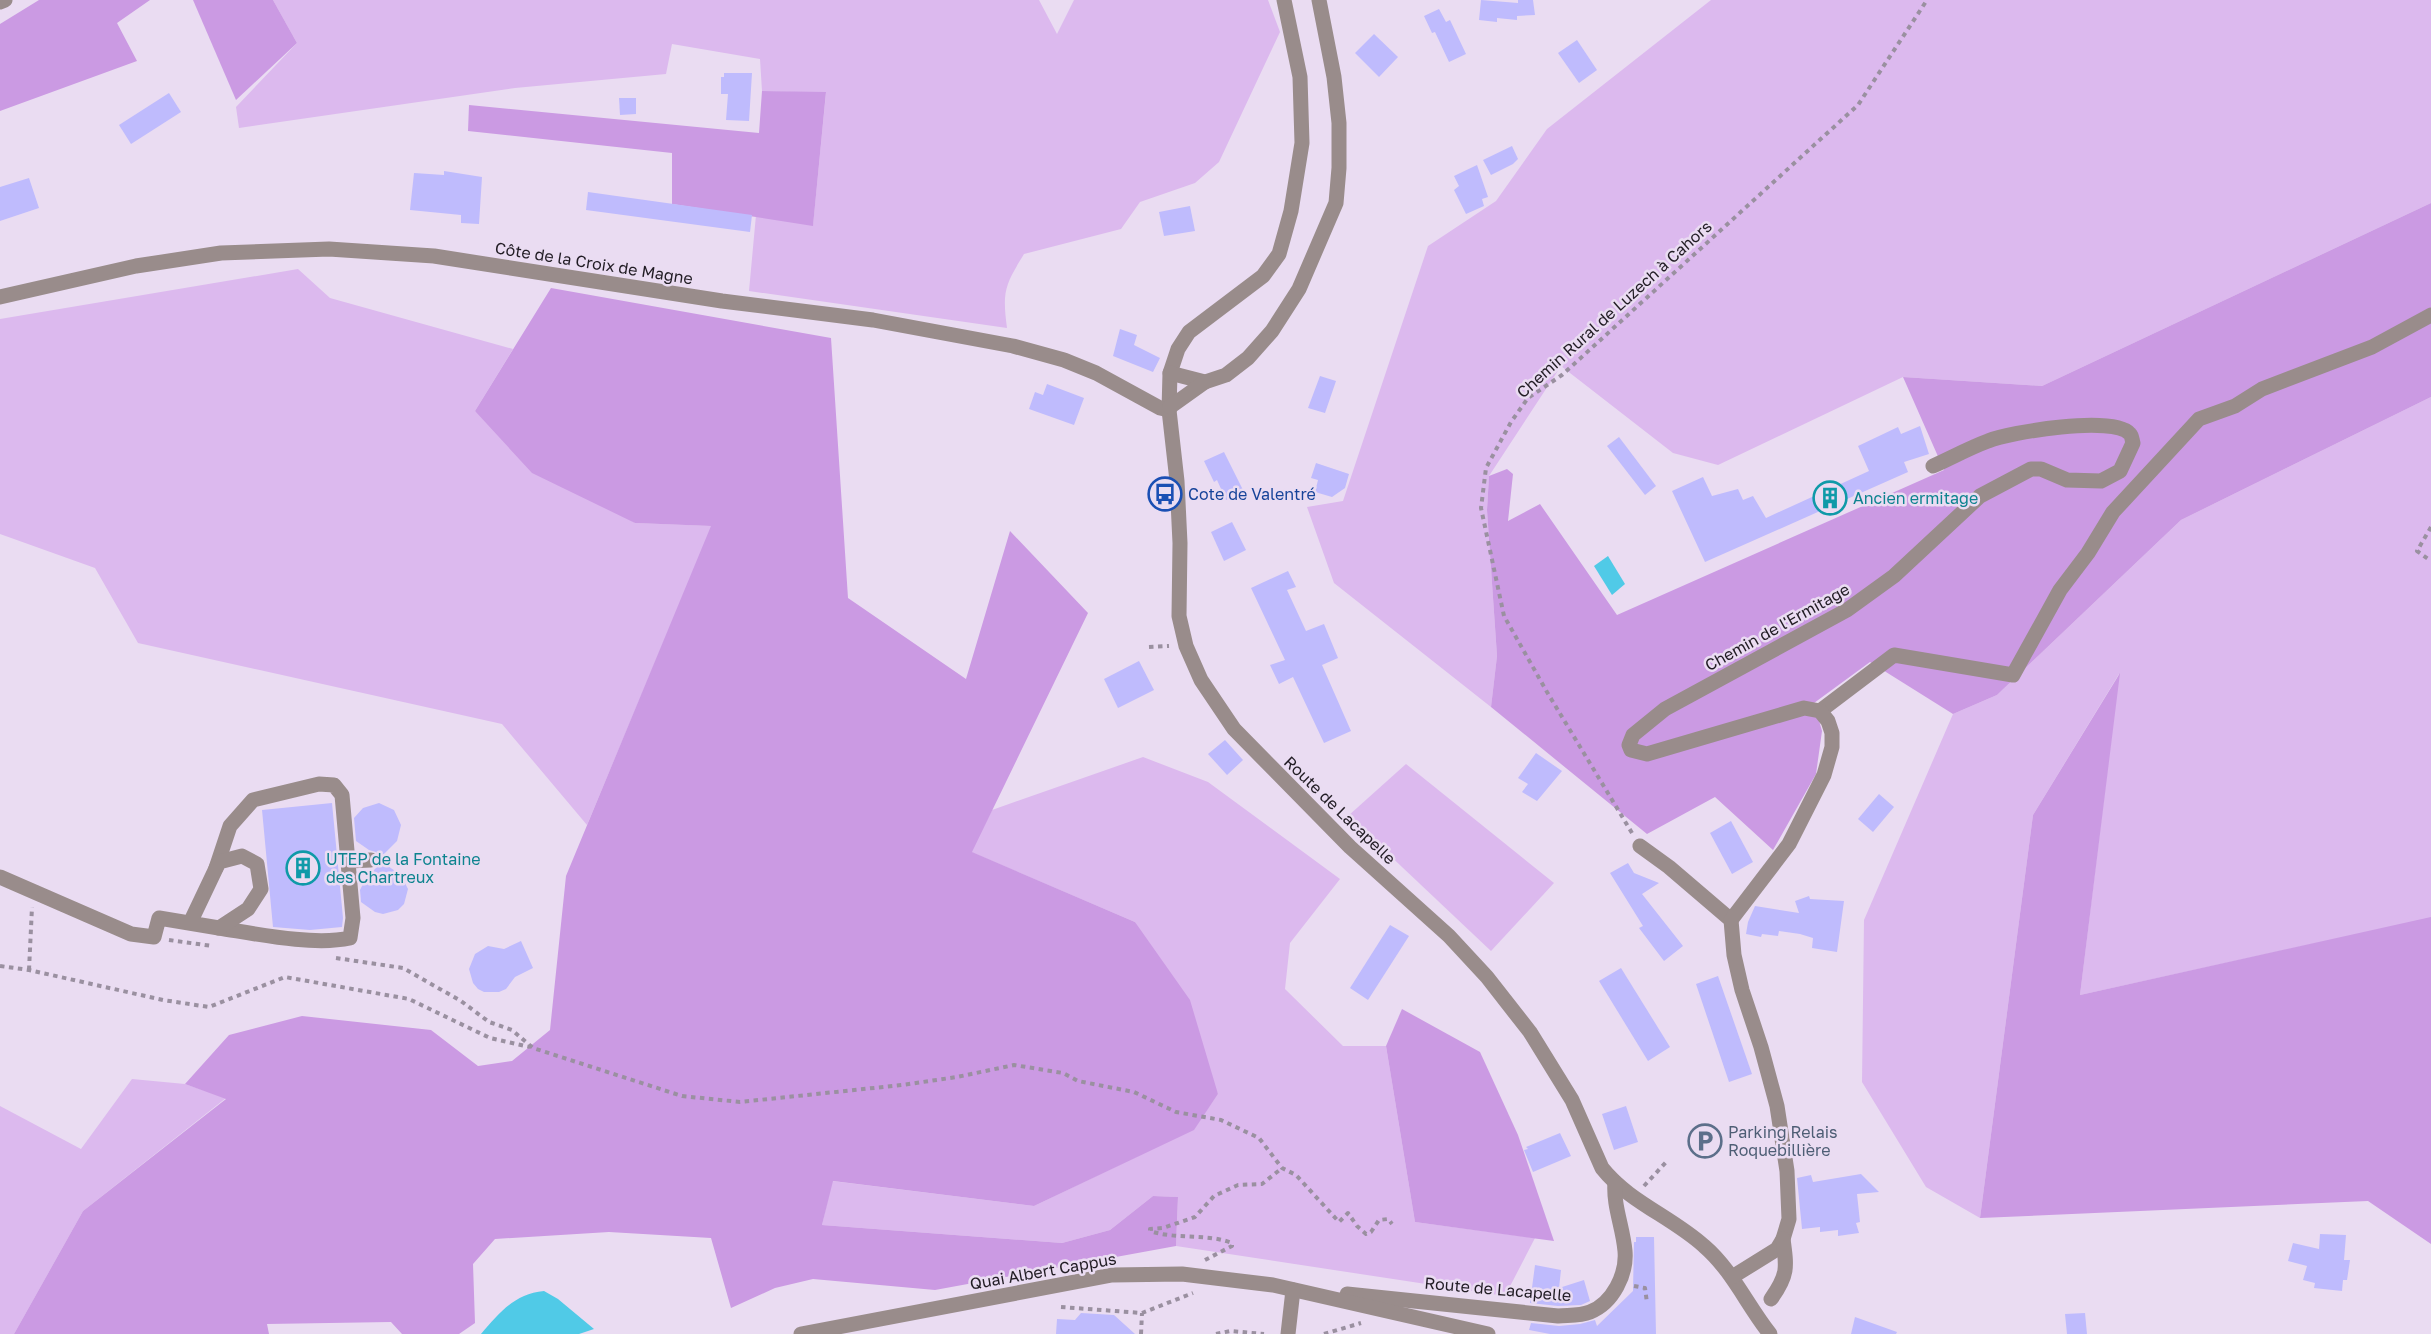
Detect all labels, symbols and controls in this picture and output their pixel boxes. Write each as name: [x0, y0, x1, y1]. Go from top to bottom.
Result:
street label: Chemin Rural de Luzech à Cahors: [1512, 216, 1716, 402]
street label: Côte de la Croix de Magne: [494, 237, 694, 289]
bus stop icon: Cote de Valentré: [1147, 476, 1183, 512]
building icon: Ancien ermitage: [1812, 480, 1848, 516]
place label: Cote de Valentré: [1188, 484, 1316, 504]
place label: Ancien ermitage: [1853, 488, 1978, 508]
street label: Chemin de l'Ermitage: [1701, 579, 1853, 675]
street label: Route de Lacapelle: [1280, 752, 1400, 868]
place label: UTEP de la Fontaine des Chartreux: [326, 849, 481, 887]
building icon: UTEP de la Fontaine des Chartreux: [285, 850, 321, 886]
place label: Parking Relais Roquebillière: [1728, 1122, 1838, 1160]
parking icon: Parking Relais Roquebillière: [1687, 1123, 1723, 1159]
street label: Quai Albert Cappus: [968, 1248, 1118, 1294]
street label: Route de Lacapelle: [1424, 1273, 1572, 1305]

